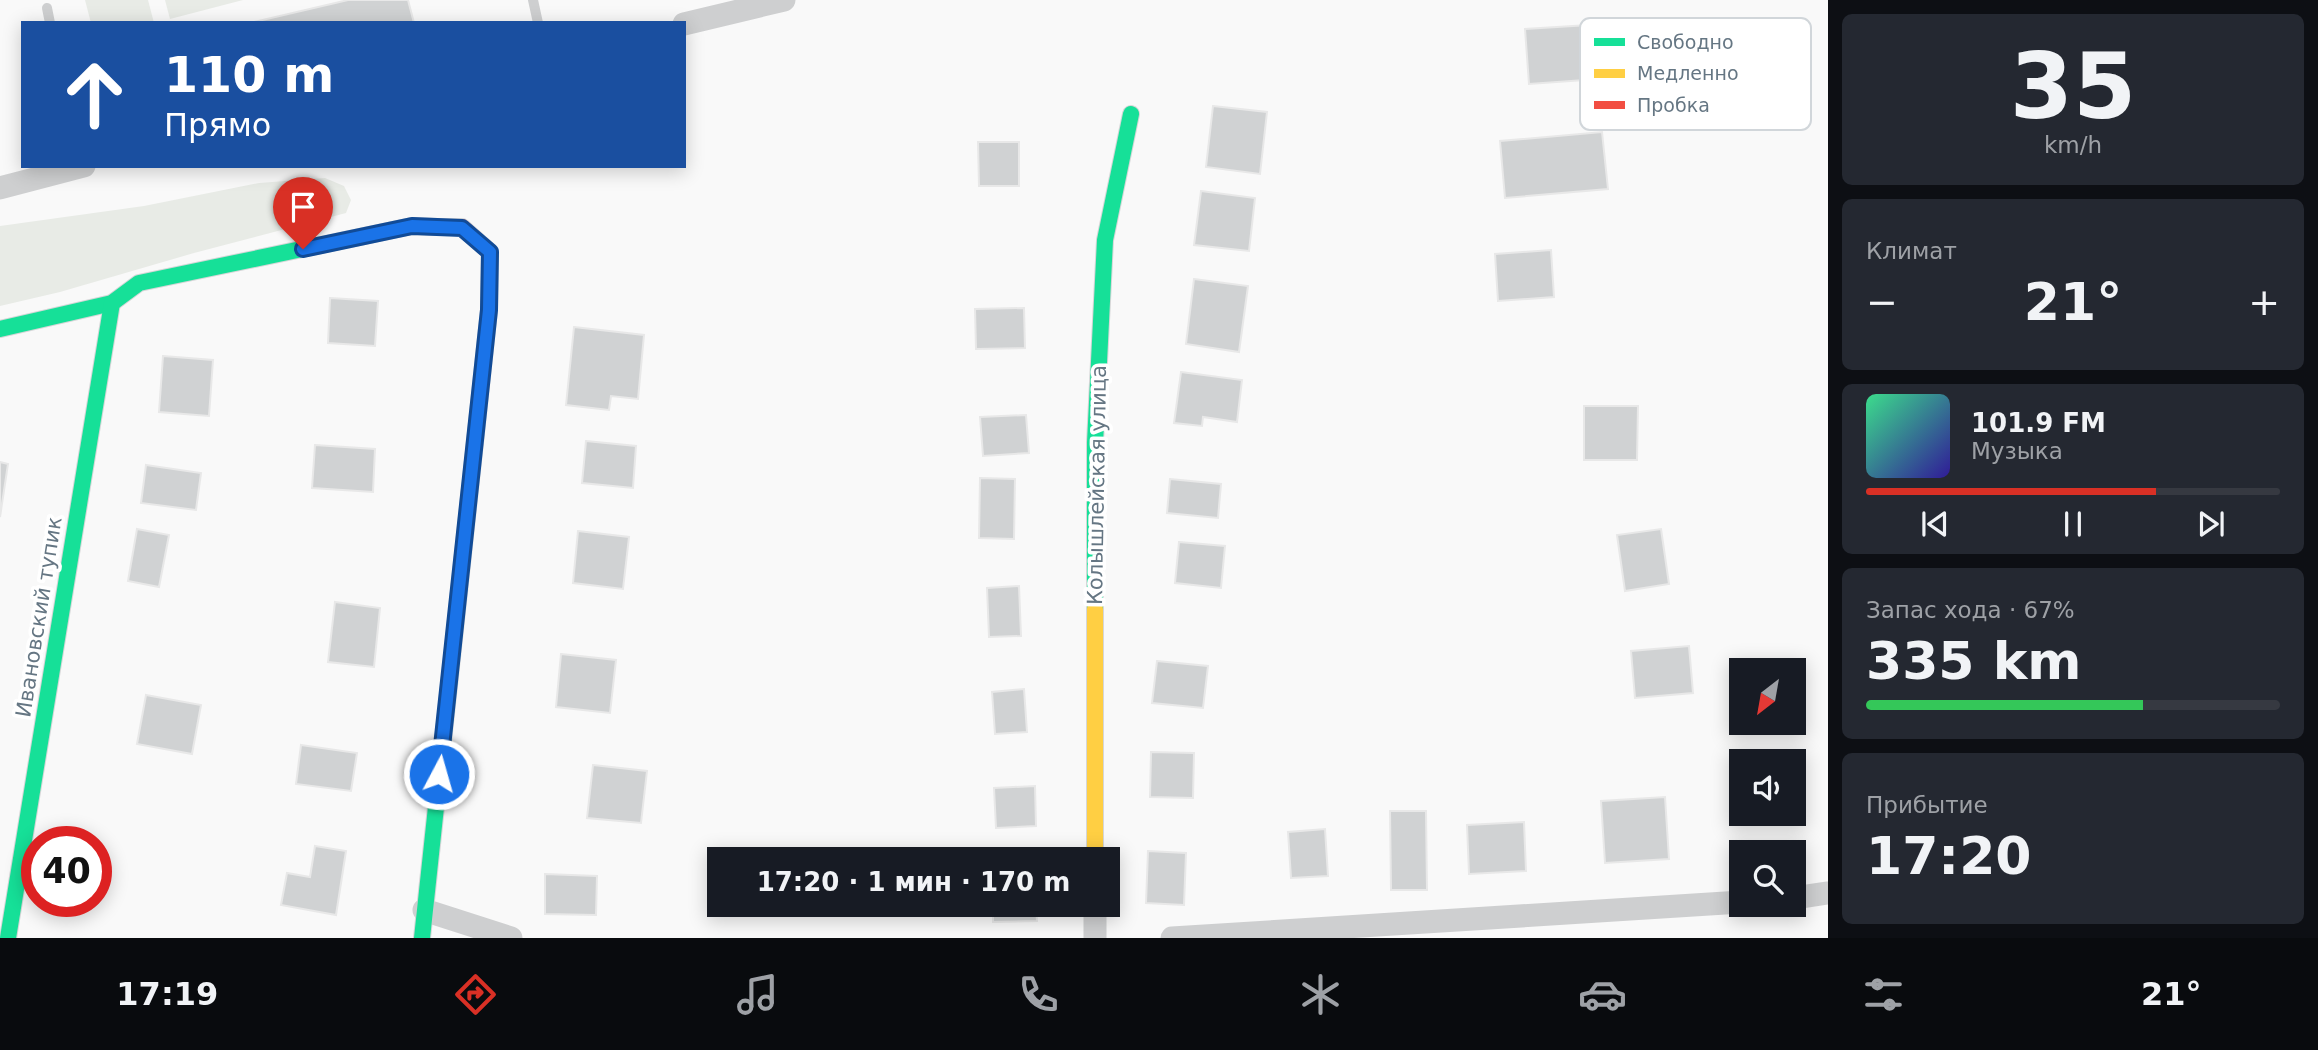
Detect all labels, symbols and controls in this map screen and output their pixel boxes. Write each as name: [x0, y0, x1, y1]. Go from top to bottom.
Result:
legend: [1580, 18, 1811, 130]
text: Свободно: [1637, 31, 1734, 53]
text: 35: [2010, 34, 2136, 139]
text: 110 m: [164, 47, 334, 104]
icon: ahead: [49, 49, 140, 140]
text: Медленно: [1637, 62, 1739, 84]
text: Пробка: [1637, 94, 1710, 116]
text: Прямо: [164, 106, 271, 144]
text: km/h: [2044, 132, 2102, 158]
pin: [273, 177, 333, 249]
icon: arrive: [284, 188, 322, 226]
text: Климат: [1866, 238, 1957, 264]
text: 21°: [2024, 272, 2122, 332]
text: −: [1866, 280, 1898, 324]
text: +: [2248, 280, 2280, 324]
street label: Колышлейская улица: [1083, 365, 1111, 605]
text: 101.9 FM: [1971, 408, 2106, 438]
text: Музыка: [1971, 438, 2063, 464]
icon: previous: [1916, 505, 1954, 543]
icon: pause: [2054, 505, 2092, 543]
icon: next: [2192, 505, 2230, 543]
street label: Ивановский тупик: [11, 515, 67, 719]
text: Запас хода · 67%: [1866, 597, 2075, 623]
text: 335 km: [1866, 631, 2081, 691]
north arrow: [1729, 658, 1806, 735]
map controls: [1729, 658, 1806, 917]
position arrow: [402, 737, 476, 811]
button: sound: [1729, 749, 1806, 826]
text: Прибытие: [1866, 792, 1988, 818]
speed limit sign: 40: [21, 826, 112, 917]
text: 17:20: [1866, 826, 2032, 886]
button: search: [1729, 840, 1806, 917]
text: 17:20 · 1 мин · 170 m: [757, 867, 1070, 897]
icon: directions: [451, 970, 500, 1019]
icon: music: [733, 970, 782, 1019]
icon: phone: [1014, 970, 1063, 1019]
icon: climate: [1296, 970, 1345, 1019]
icon: car: [1578, 970, 1627, 1019]
icon: filters: [1859, 970, 1908, 1019]
text: 17:19: [116, 975, 218, 1013]
text: 21°: [2141, 975, 2202, 1013]

